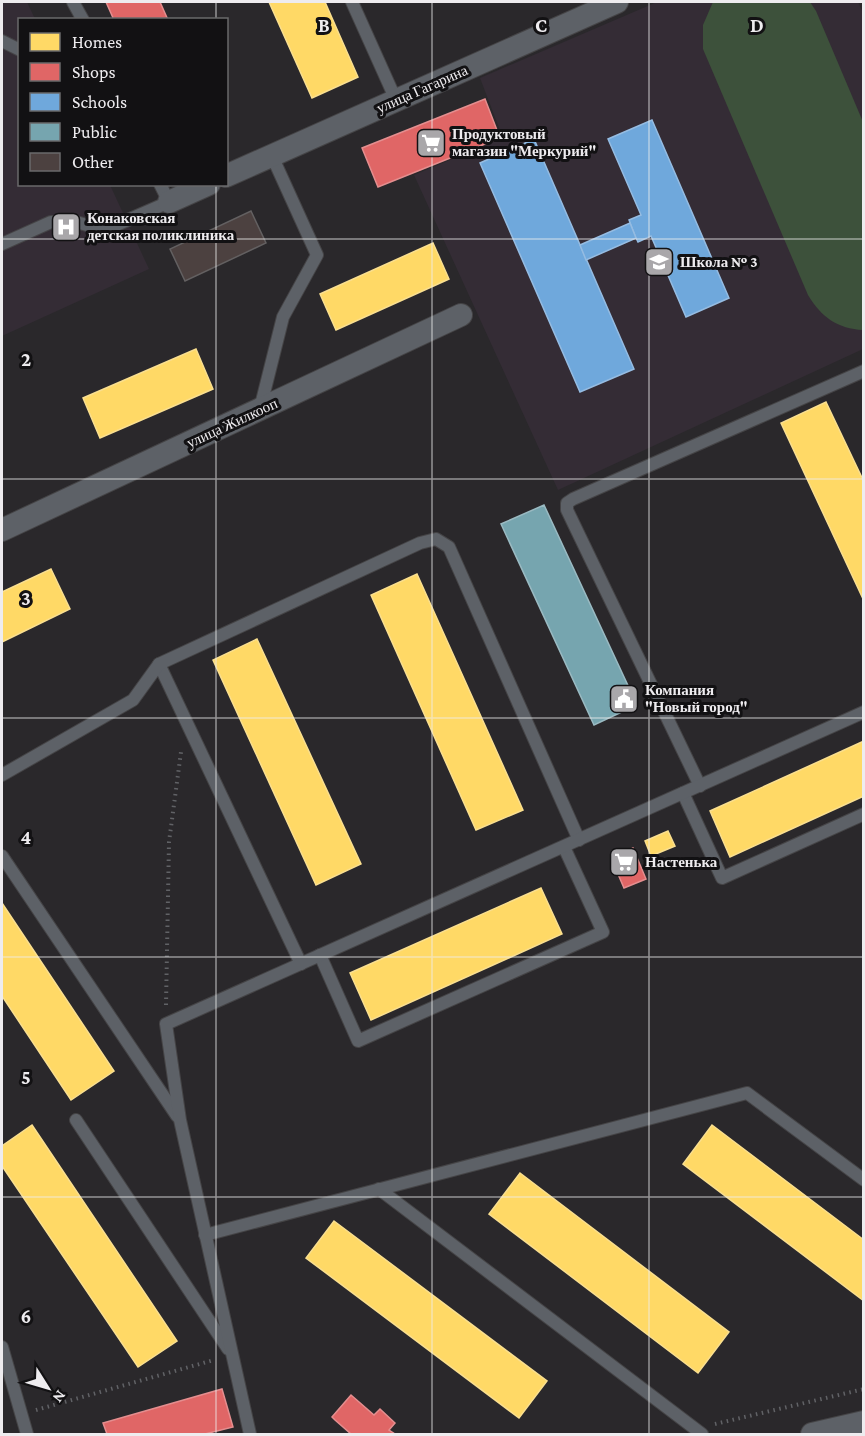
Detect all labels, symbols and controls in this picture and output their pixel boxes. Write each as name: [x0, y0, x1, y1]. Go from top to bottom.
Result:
text: B: [318, 14, 330, 36]
text: C: [535, 14, 547, 36]
text: D: [750, 14, 764, 36]
legend: [18, 18, 228, 186]
text: Homes: [72, 32, 122, 52]
text: Shops: [72, 62, 116, 82]
street label: улица Гагарина: [374, 62, 470, 116]
text: Schools: [72, 92, 127, 112]
text: Public: [72, 122, 117, 142]
place label: Продуктовый магазин "Меркурий": [452, 126, 596, 159]
supermarket icon: Продуктовый магазин "Меркурий": [415, 127, 447, 159]
text: Other: [72, 152, 115, 172]
place label: Конаковская детская поликлиника: [87, 210, 235, 243]
hospital icon: Конаковская детская поликлиника: [50, 211, 82, 243]
school or university icon: Школа № 3: [643, 246, 675, 278]
place label: Школа № 3: [680, 254, 757, 270]
text: 2: [21, 348, 31, 370]
street label: улица Жилкооп: [184, 395, 280, 451]
text: 3: [21, 587, 31, 609]
place label: Компания "Новый город": [645, 682, 748, 715]
public building icon: Компания "Новый город": [608, 683, 640, 715]
text: 4: [21, 826, 32, 848]
supermarket icon: Настенька: [608, 846, 640, 878]
place label: Настенька: [645, 854, 718, 870]
text: 5: [21, 1066, 31, 1088]
text: 6: [21, 1305, 31, 1327]
north arrow: [18, 1358, 78, 1418]
text: N: [49, 1387, 70, 1406]

